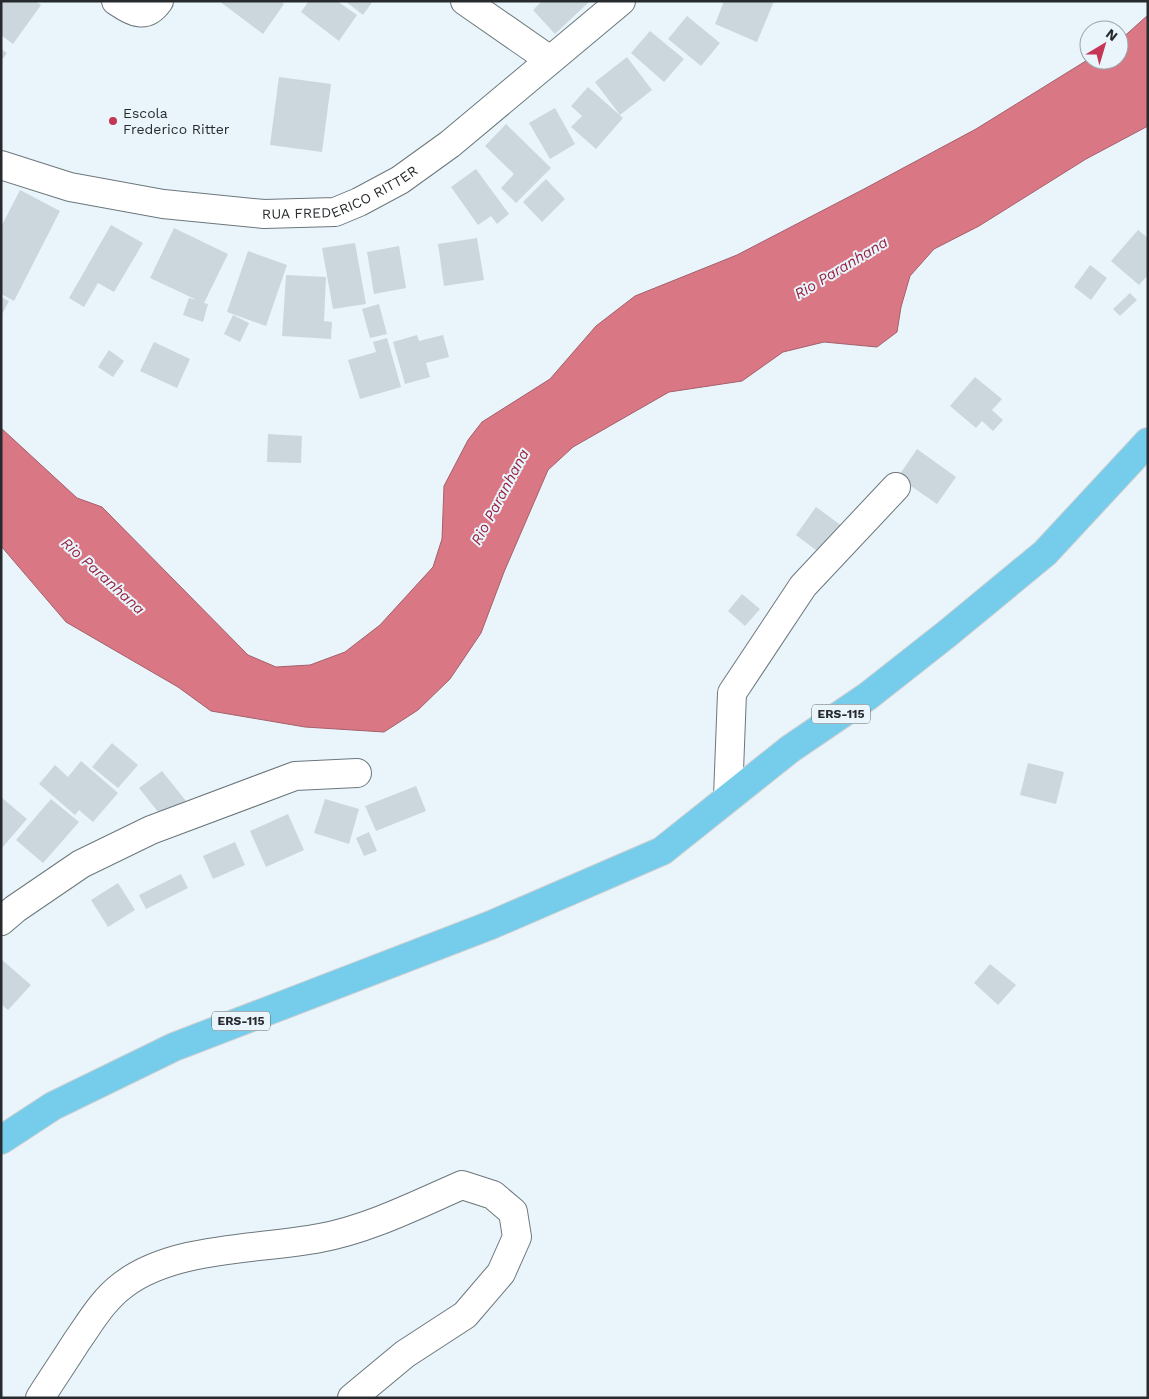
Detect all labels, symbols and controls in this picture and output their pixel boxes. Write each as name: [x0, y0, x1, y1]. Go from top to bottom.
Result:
north arrow: [1079, 20, 1129, 70]
text: N: [1103, 25, 1121, 44]
place label: Escola Frederico Ritter: [123, 105, 230, 137]
marker: Escola Frederico Ritter: [107, 115, 119, 127]
street label: RUA FREDERICO RITTER: [262, 162, 421, 222]
water label: Rio Paranhana: [791, 233, 891, 303]
water label: Rio Paranhana: [467, 446, 533, 548]
water label: Rio Paranhana: [58, 534, 148, 618]
road number: ERS-115: [812, 704, 870, 724]
road number: ERS-115: [212, 1011, 270, 1030]

